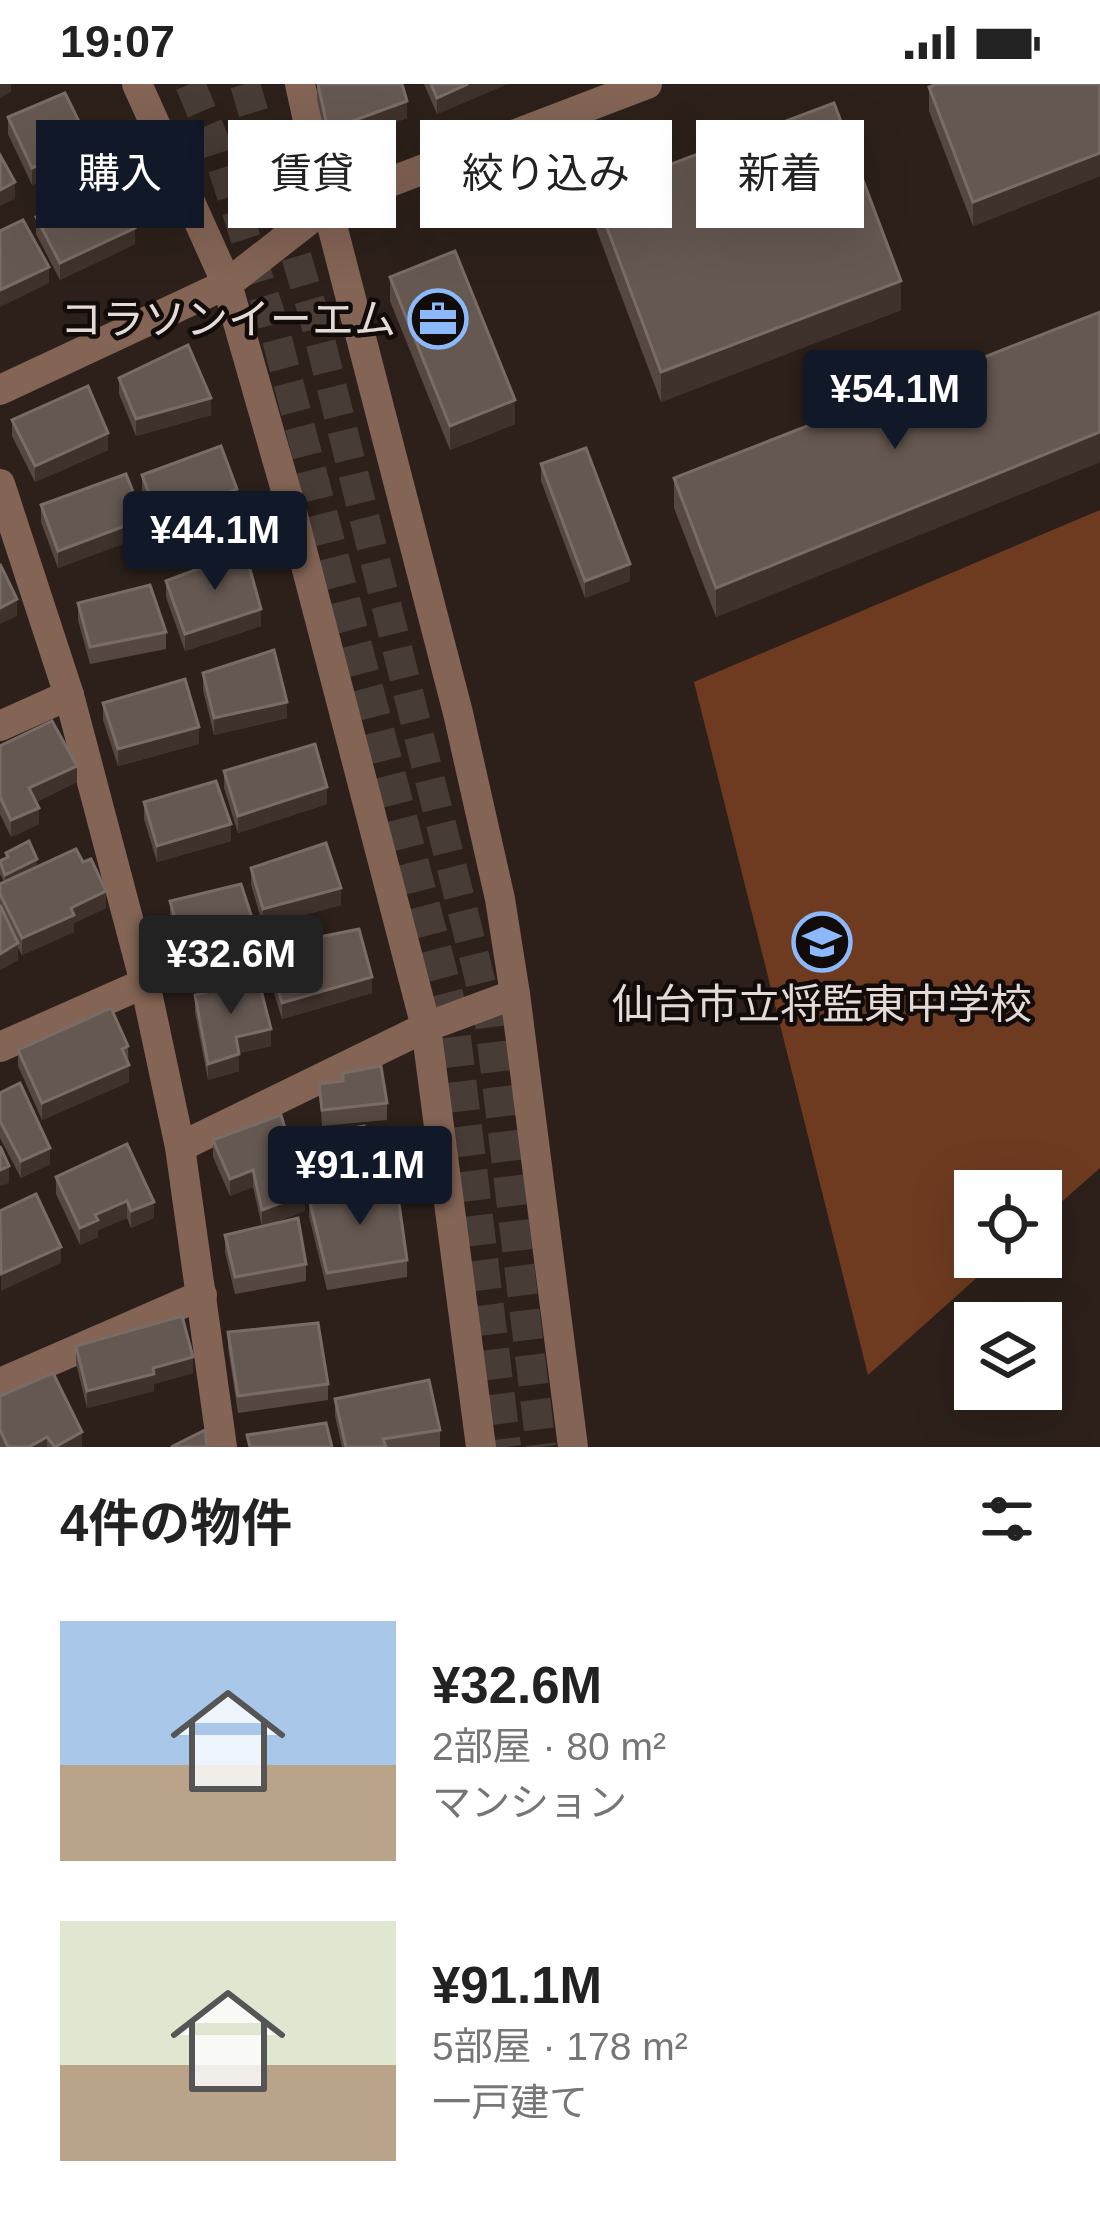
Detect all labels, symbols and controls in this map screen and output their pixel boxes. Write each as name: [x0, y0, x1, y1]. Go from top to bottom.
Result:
text: 19:07: [60, 16, 175, 67]
chip: 購入: [36, 120, 204, 228]
chip: 賃貸: [228, 120, 396, 228]
chip: 絞り込み: [420, 120, 672, 228]
chip: 新着: [696, 120, 864, 228]
office icon: コラソンイーエム: [407, 288, 469, 350]
place label: コラソンイーエム: [60, 296, 396, 343]
pin: ¥54.1M: [797, 350, 993, 452]
text: ¥54.1M: [830, 367, 960, 410]
pin: ¥44.1M: [117, 491, 313, 593]
text: ¥44.1M: [150, 508, 280, 551]
school or university icon: 仙台市立将監東中学校: [791, 911, 853, 973]
pin: ¥32.6M: [133, 915, 329, 1017]
text: ¥32.6M: [166, 932, 296, 975]
place label: 仙台市立将監東中学校: [612, 981, 1032, 1028]
pin: ¥91.1M: [262, 1126, 458, 1228]
text: ¥91.1M: [295, 1143, 425, 1186]
map controls: [954, 1170, 1062, 1410]
button: locate: [954, 1170, 1062, 1278]
button: layers: [954, 1302, 1062, 1410]
icon: filters: [974, 1486, 1040, 1552]
text: 4件の物件: [60, 1495, 292, 1552]
text: ¥32.6M: [432, 1657, 602, 1714]
icon: home: [156, 1669, 300, 1813]
text: 2部屋 · 80 m²: [432, 1725, 666, 1768]
text: マンション: [432, 1781, 627, 1824]
text: ¥91.1M: [432, 1957, 602, 2014]
icon: home: [156, 1969, 300, 2113]
text: 5部屋 · 178 m²: [432, 2025, 688, 2068]
text: 一戸建て: [432, 2081, 588, 2124]

